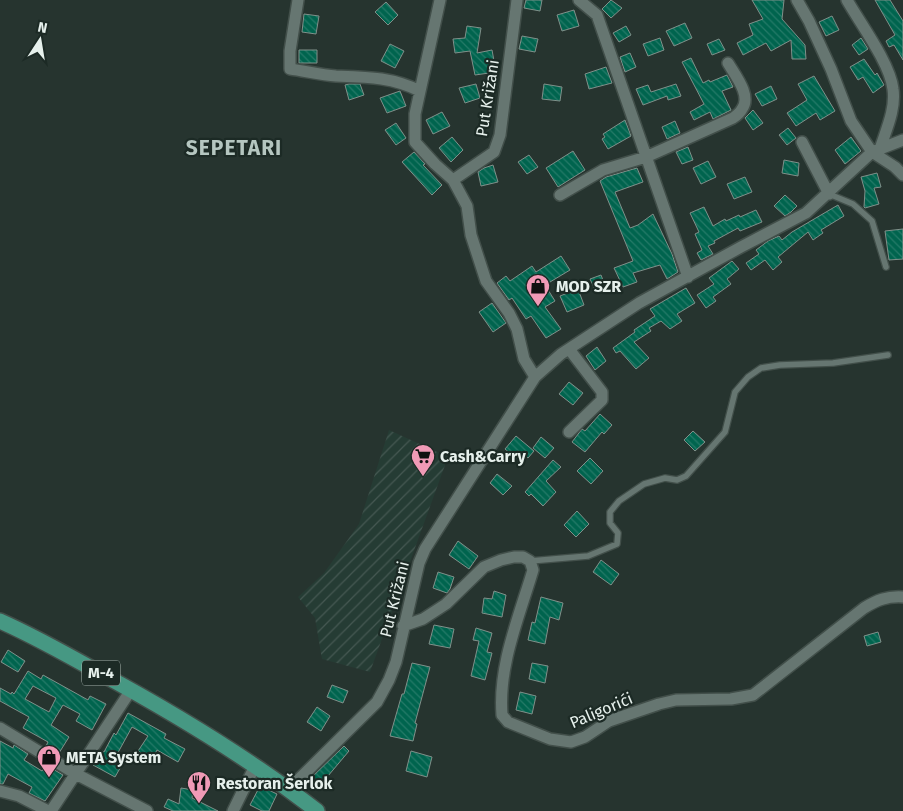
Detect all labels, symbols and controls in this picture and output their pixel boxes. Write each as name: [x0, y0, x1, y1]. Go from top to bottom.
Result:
north arrow: [15, 15, 65, 65]
text: N: [36, 18, 49, 37]
street label: Put Križani: [472, 58, 503, 138]
district label: SEPETARI: [186, 135, 282, 161]
shop icon: MOD SZR: [525, 273, 551, 307]
place label: MOD SZR: [556, 277, 621, 296]
supermarket icon: Cash&Carry: [410, 443, 436, 477]
place label: Cash&Carry: [440, 447, 526, 466]
street label: Put Križani: [376, 559, 413, 639]
road number: M-4: [82, 660, 120, 686]
street label: Paligorići: [567, 689, 635, 732]
shop icon: META System: [36, 744, 62, 778]
place label: META System: [66, 748, 161, 767]
restaurant icon: Restoran Šerlok: [186, 770, 212, 804]
place label: Restoran Šerlok: [216, 773, 332, 793]

